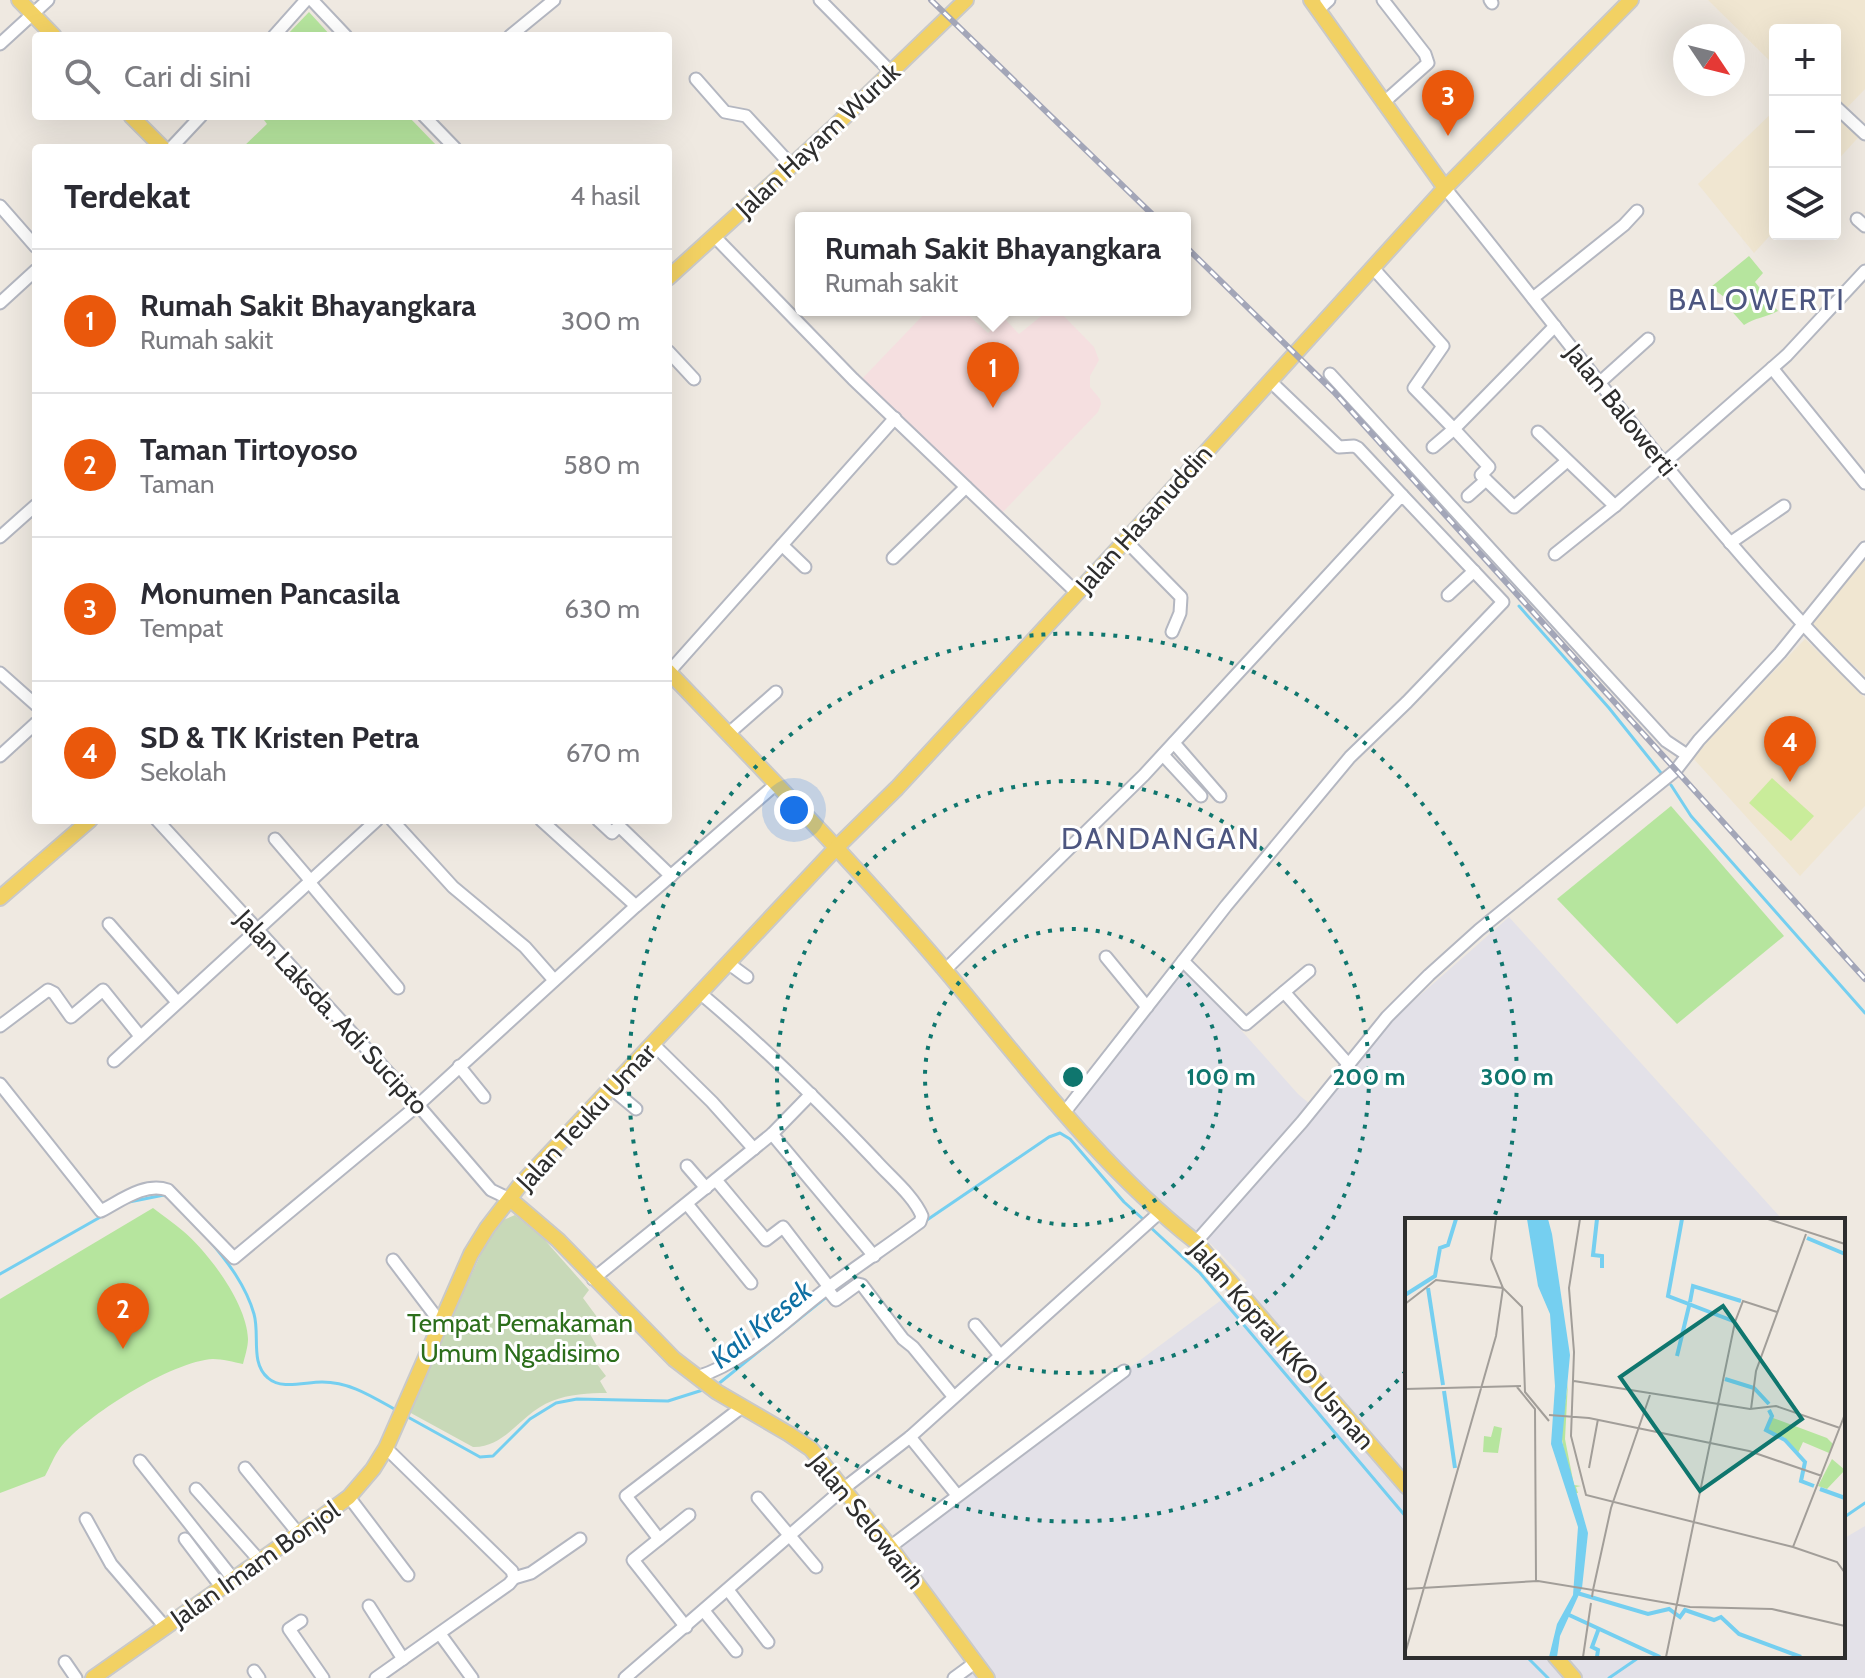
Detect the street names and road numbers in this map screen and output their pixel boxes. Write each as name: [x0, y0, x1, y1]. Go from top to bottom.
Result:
street label: Jalan Hayam Wuruk: [728, 55, 907, 225]
street label: Jalan Balowerti: [1557, 337, 1684, 482]
street label: Jalan Hasanuddin: [1068, 438, 1219, 601]
street label: Jalan Laksda. Adi Sucipto: [228, 902, 435, 1121]
street label: Jalan Teuku Umar: [509, 1036, 663, 1198]
street label: Jalan Kopral KKO Usman: [1182, 1233, 1382, 1456]
street label: Jalan Selowarih: [802, 1446, 932, 1595]
street label: Jalan Imam Bonjol: [164, 1494, 345, 1635]

